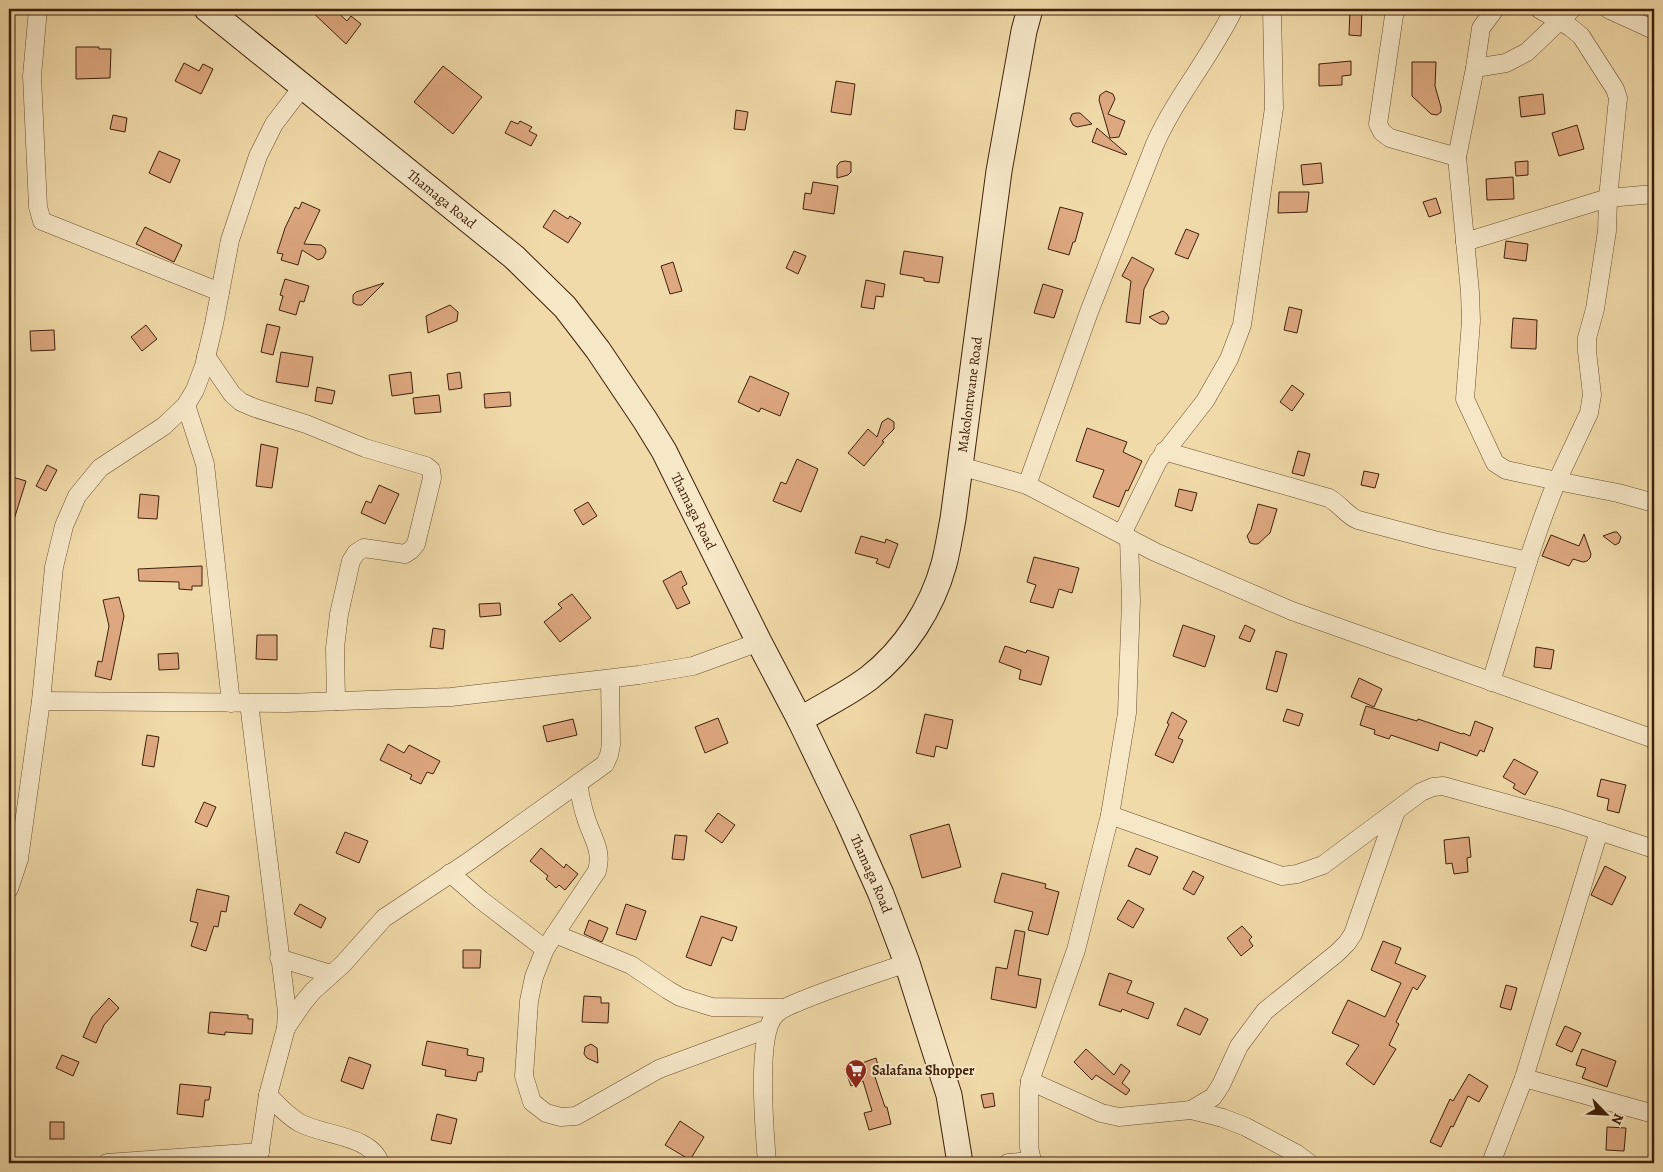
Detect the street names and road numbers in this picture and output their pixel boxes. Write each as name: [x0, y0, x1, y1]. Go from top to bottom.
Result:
street label: Thamaga Road: [403, 165, 481, 233]
street label: Makolontwane Road: [952, 335, 987, 454]
street label: Thamaga Road: [667, 469, 721, 553]
street label: Thamaga Road: [846, 831, 897, 916]

